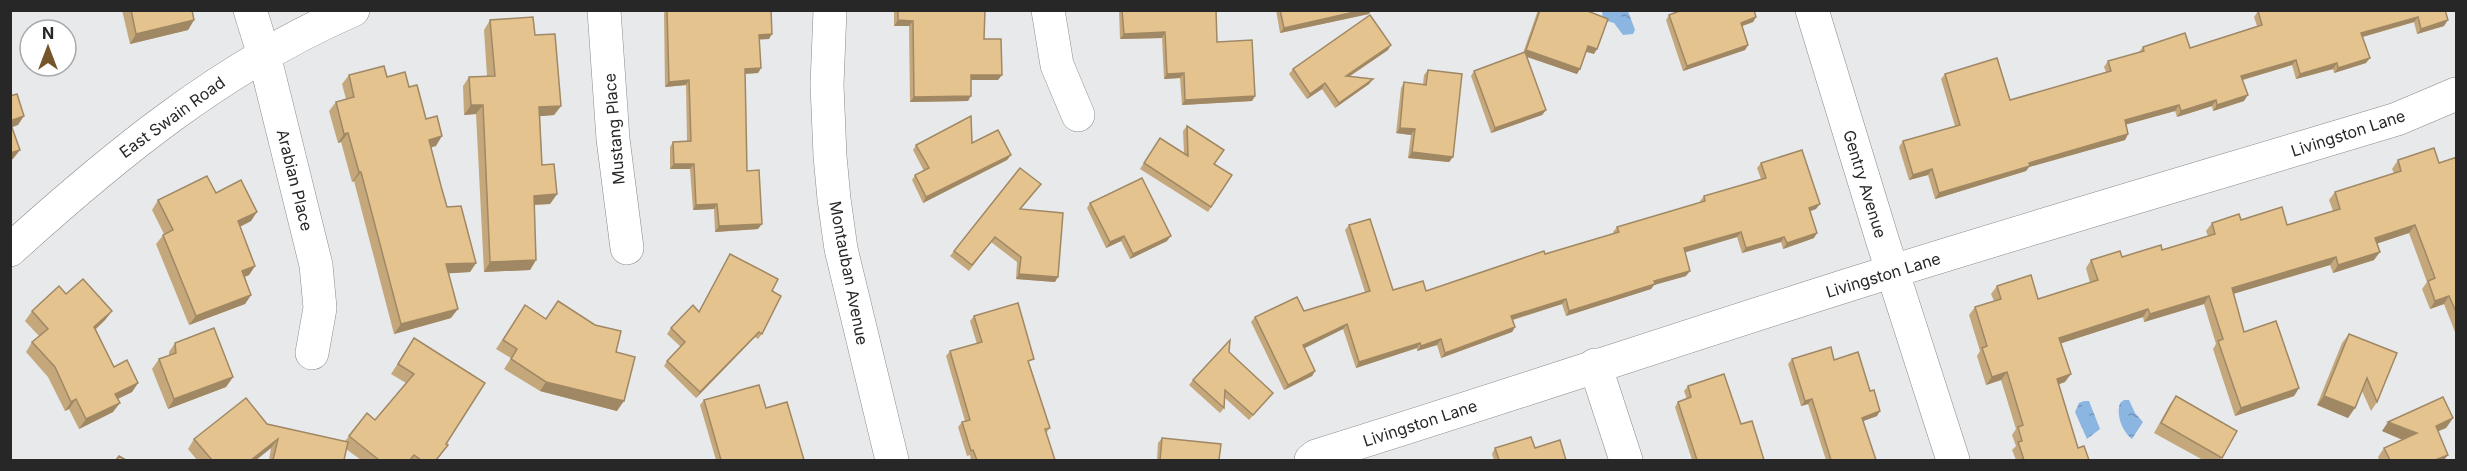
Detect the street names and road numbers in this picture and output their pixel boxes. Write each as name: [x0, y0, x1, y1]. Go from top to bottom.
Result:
street label: East Swain Road: [115, 72, 229, 162]
street label: Mustang Place: [599, 72, 629, 186]
street label: Livingston Lane: [2288, 105, 2408, 161]
street label: Arabian Place: [273, 127, 317, 233]
street label: Gentry Avenue: [1839, 128, 1891, 240]
street label: Montauban Avenue: [825, 199, 873, 347]
street label: Livingston Lane: [1823, 248, 1943, 302]
street label: Livingston Lane: [1360, 395, 1480, 451]

